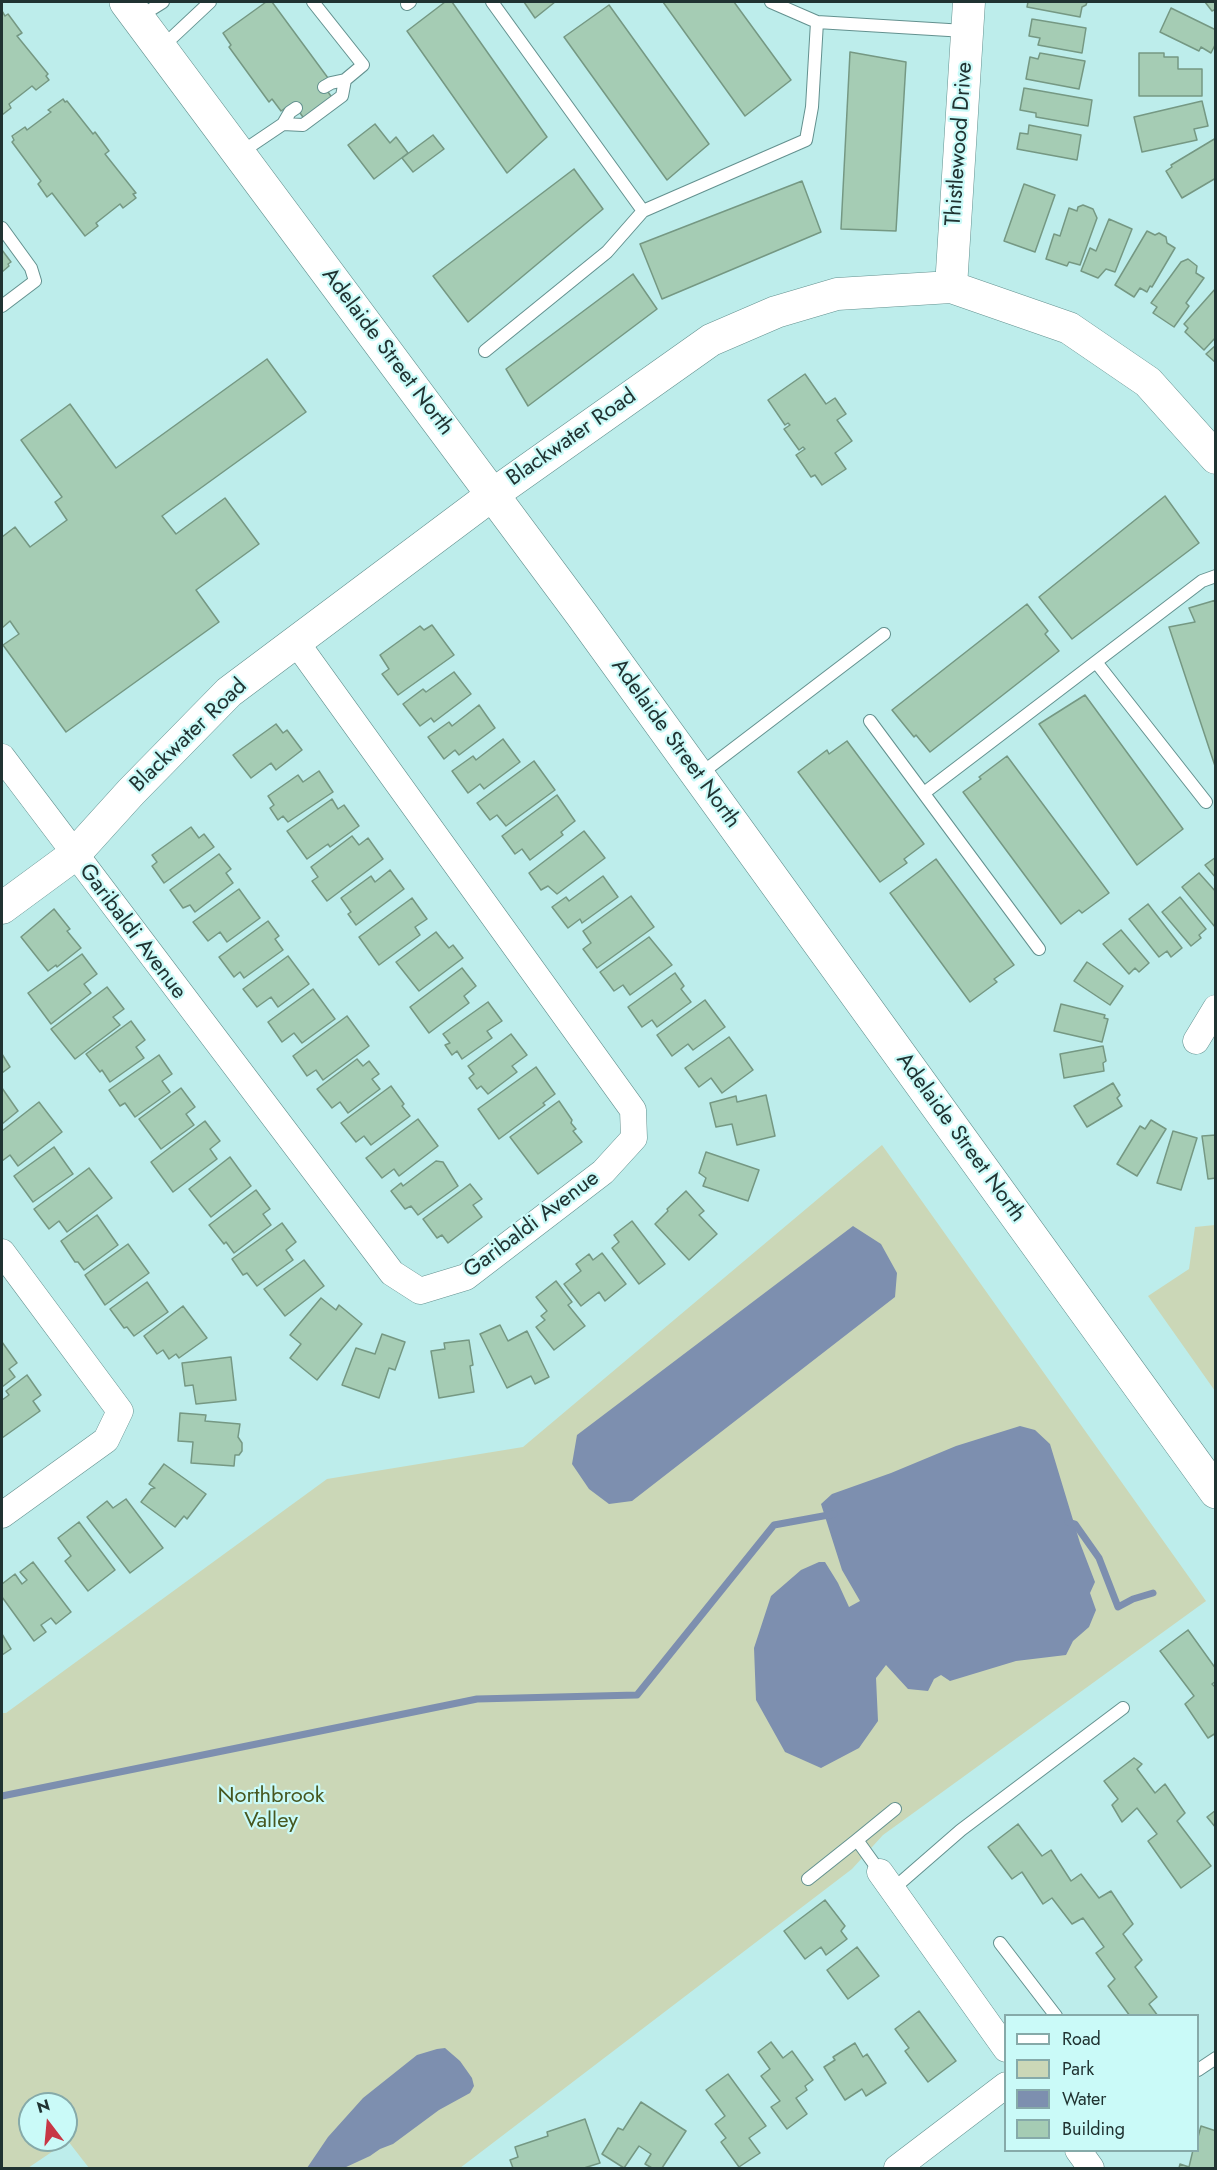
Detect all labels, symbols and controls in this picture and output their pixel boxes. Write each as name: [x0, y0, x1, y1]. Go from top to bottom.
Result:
street label: Thistlewood Drive: [941, 61, 979, 227]
street label: Adelaide Street North: [315, 263, 459, 441]
street label: Blackwater Road: [502, 384, 642, 492]
street label: Adelaide Street North: [605, 654, 745, 834]
street label: Blackwater Road: [125, 674, 253, 798]
street label: Garibaldi Avenue: [73, 859, 191, 1005]
street label: Adelaide Street North: [890, 1048, 1030, 1228]
street label: Garibaldi Avenue: [459, 1166, 605, 1284]
park label: Northbrook Valley: [218, 1784, 324, 1836]
legend: [1004, 2014, 1199, 2152]
text: Road: [1062, 2026, 1101, 2052]
text: Park: [1062, 2056, 1094, 2082]
text: Water: [1062, 2086, 1106, 2112]
north arrow: [18, 2092, 78, 2152]
text: N: [34, 2093, 53, 2119]
text: Building: [1062, 2116, 1125, 2142]

